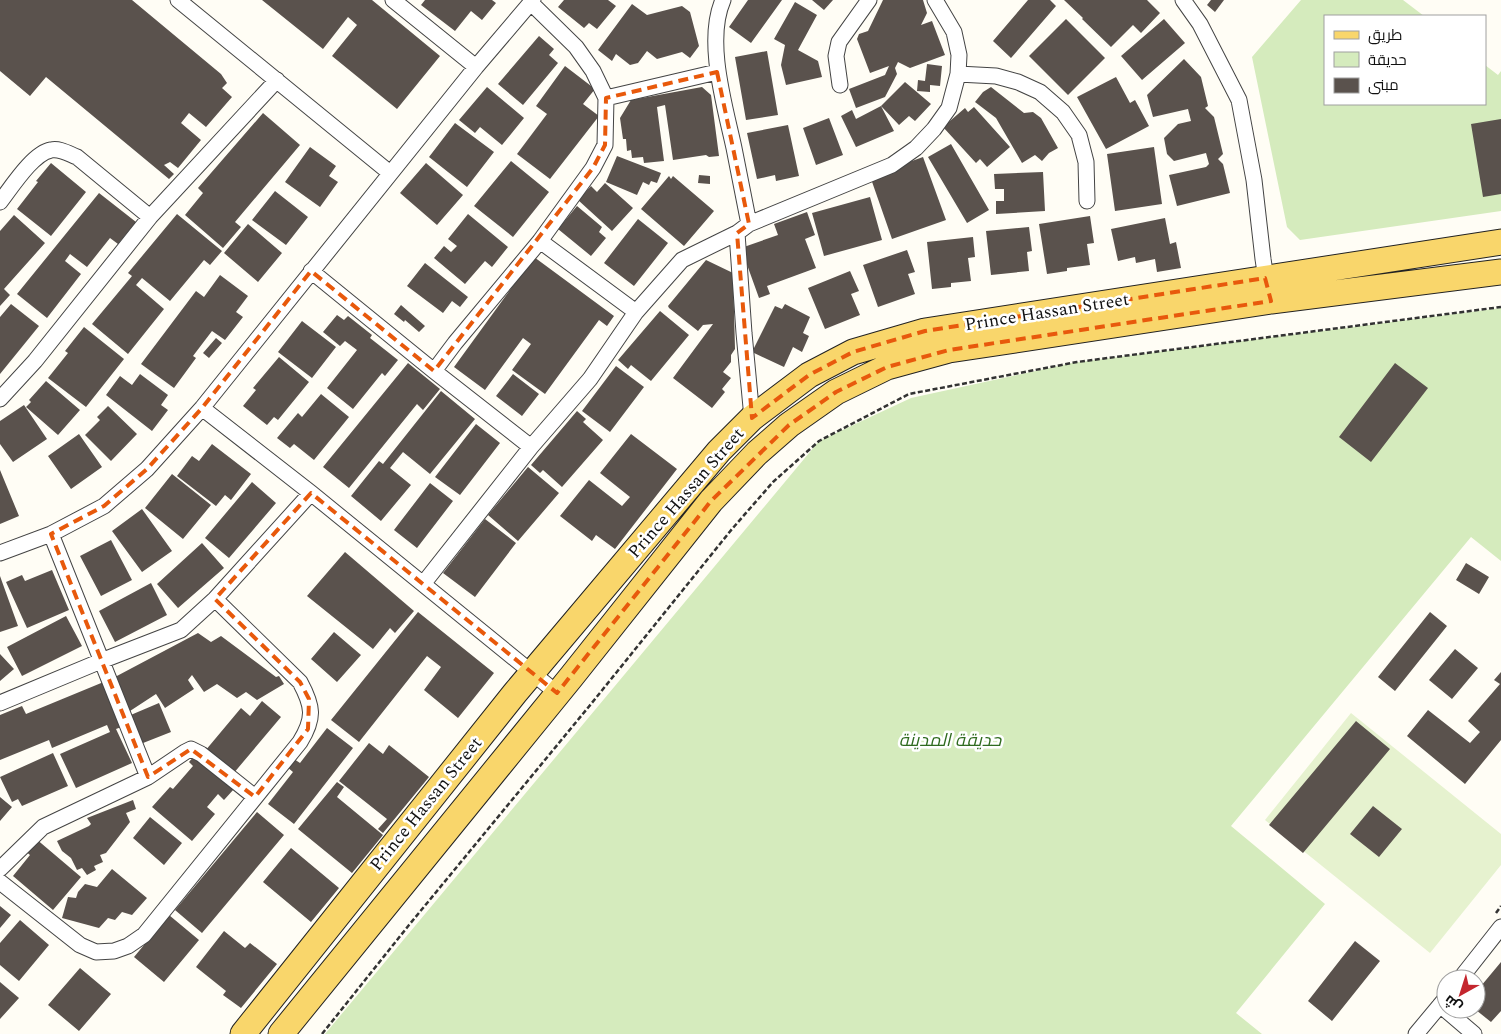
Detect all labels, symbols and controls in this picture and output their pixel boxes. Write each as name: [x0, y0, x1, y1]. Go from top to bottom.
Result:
legend: [1324, 15, 1486, 105]
text: طريق: [1368, 24, 1402, 47]
text: حديقة: [1368, 49, 1407, 72]
text: مبنى: [1368, 74, 1399, 97]
street label: Prince Hassan Street: [963, 286, 1131, 338]
street label: Prince Hassan Street: [621, 421, 751, 565]
park label: حديقة المدينة: [899, 727, 1002, 754]
street label: Prince Hassan Street: [363, 731, 489, 877]
north arrow: [1436, 969, 1486, 1019]
text: ش: [1440, 990, 1467, 1018]

